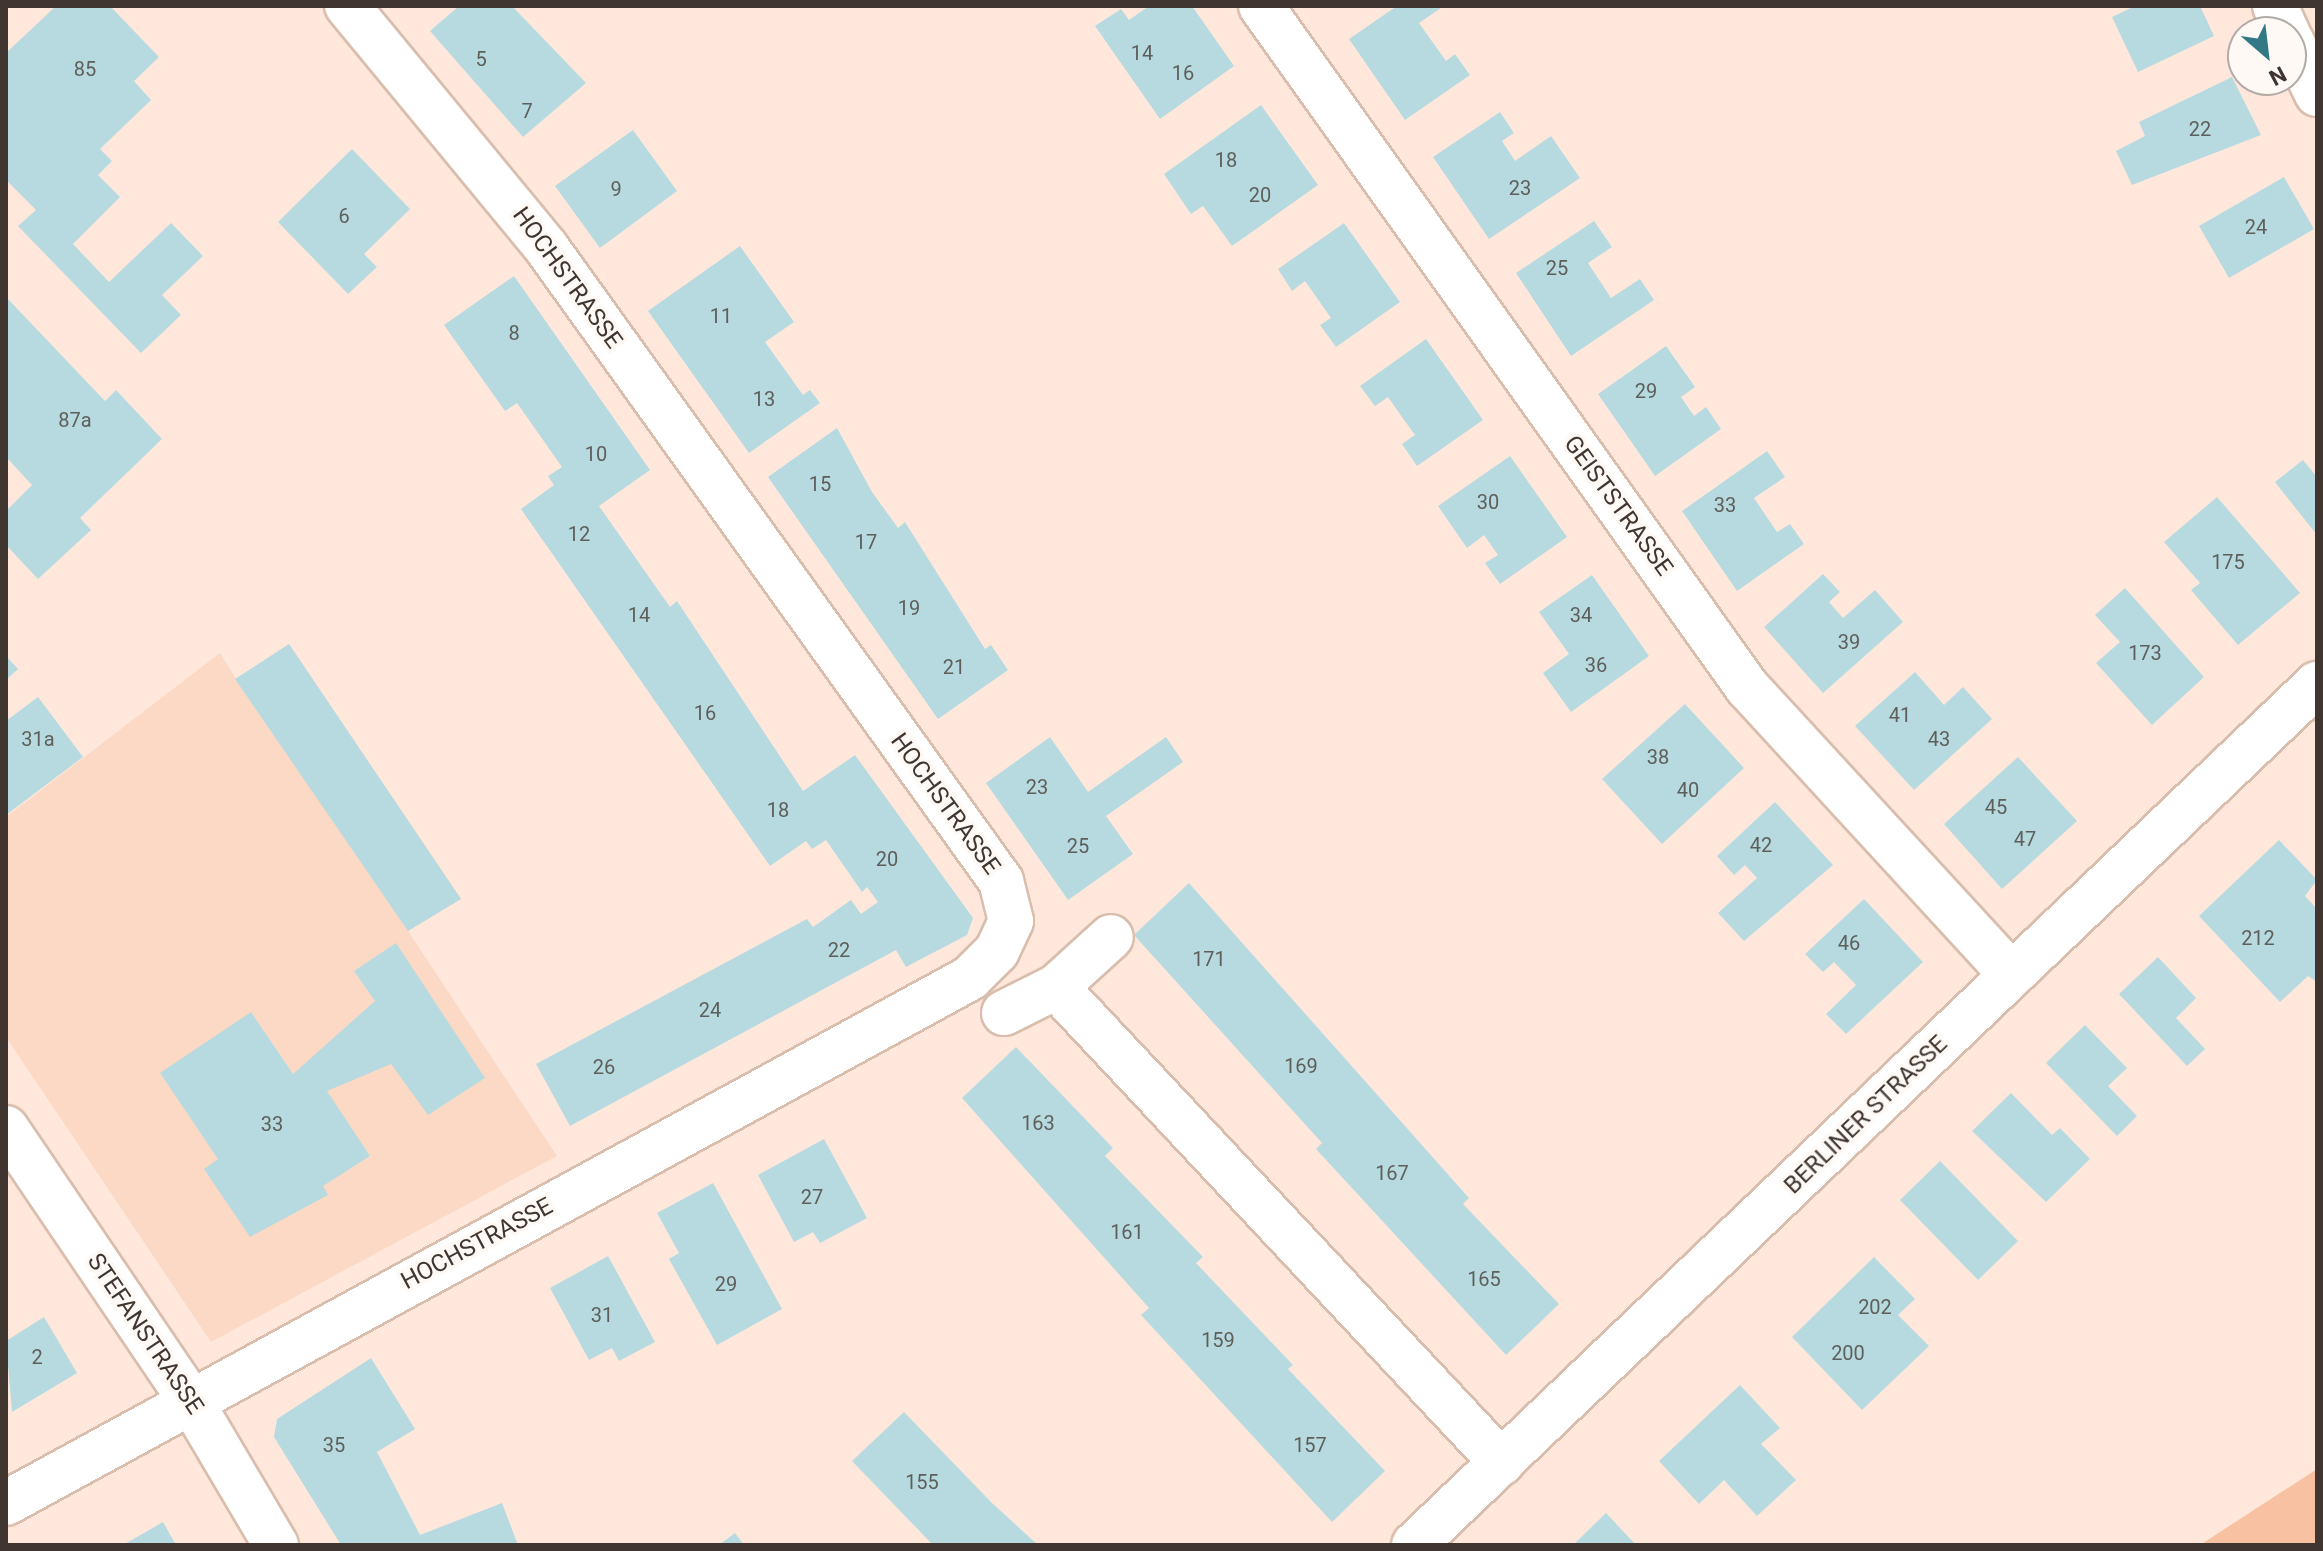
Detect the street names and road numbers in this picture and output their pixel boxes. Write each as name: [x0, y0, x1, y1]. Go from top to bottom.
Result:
street label: HOCHSTRASSE: [506, 202, 628, 354]
street label: GEISTSTRASSE: [1558, 430, 1678, 582]
street label: HOCHSTRASSE: [884, 728, 1006, 880]
street label: BERLINER STRASSE: [1778, 1030, 1954, 1200]
street label: HOCHSTRASSE: [396, 1192, 558, 1296]
street label: STEFANSTRASSE: [81, 1248, 209, 1420]

